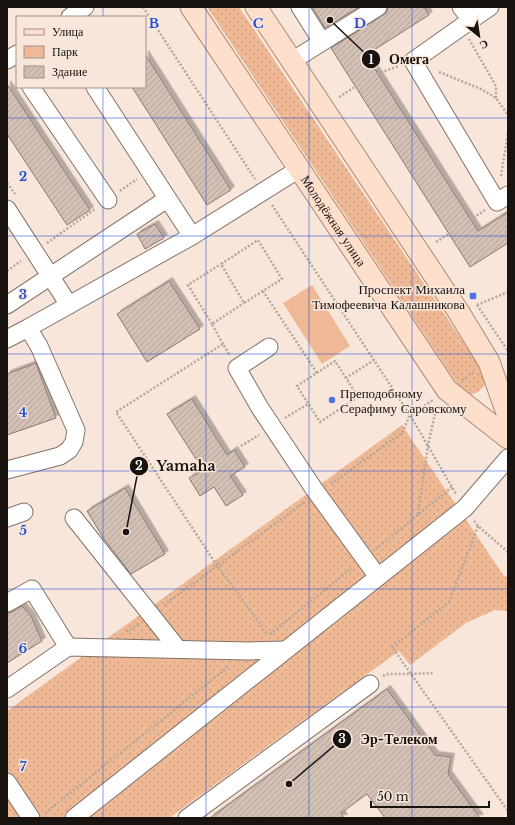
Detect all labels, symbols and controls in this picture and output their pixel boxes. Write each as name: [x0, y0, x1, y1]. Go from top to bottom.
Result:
text: B: [149, 15, 159, 32]
text: C: [253, 15, 264, 32]
text: D: [354, 15, 366, 32]
legend: [16, 16, 146, 88]
north arrow: [459, 16, 499, 56]
text: Улица: [52, 24, 84, 39]
text: С: [477, 37, 491, 53]
text: Парк: [52, 44, 78, 59]
callout: Омега: [361, 46, 437, 72]
text: Омега: [389, 50, 429, 68]
text: 1: [368, 52, 374, 67]
text: Здание: [52, 64, 87, 79]
text: 2: [19, 168, 27, 185]
street label: Молодёжная улица: [297, 172, 371, 270]
place label: Проспект Михаила Тимофеевича Калашникова: [312, 281, 465, 313]
text: 3: [19, 286, 27, 303]
marker: Проспект Михаила Тимофеевича Калашникова: [468, 291, 478, 301]
place label: Преподобному Серафиму Саровскому: [340, 385, 467, 417]
marker: Преподобному Серафиму Саровскому: [327, 395, 337, 405]
text: 4: [19, 404, 28, 421]
callout: Yamaha: [129, 453, 224, 479]
text: Yamaha: [156, 457, 215, 475]
text: 2: [135, 458, 143, 473]
text: 5: [19, 522, 27, 539]
text: 6: [19, 640, 28, 657]
callout: Эр-Телеком: [332, 726, 445, 752]
text: Эр-Телеком: [361, 730, 438, 748]
text: 3: [338, 731, 346, 746]
text: 7: [20, 758, 27, 775]
scale bar: [371, 783, 489, 809]
text: 50 m: [377, 789, 409, 804]

